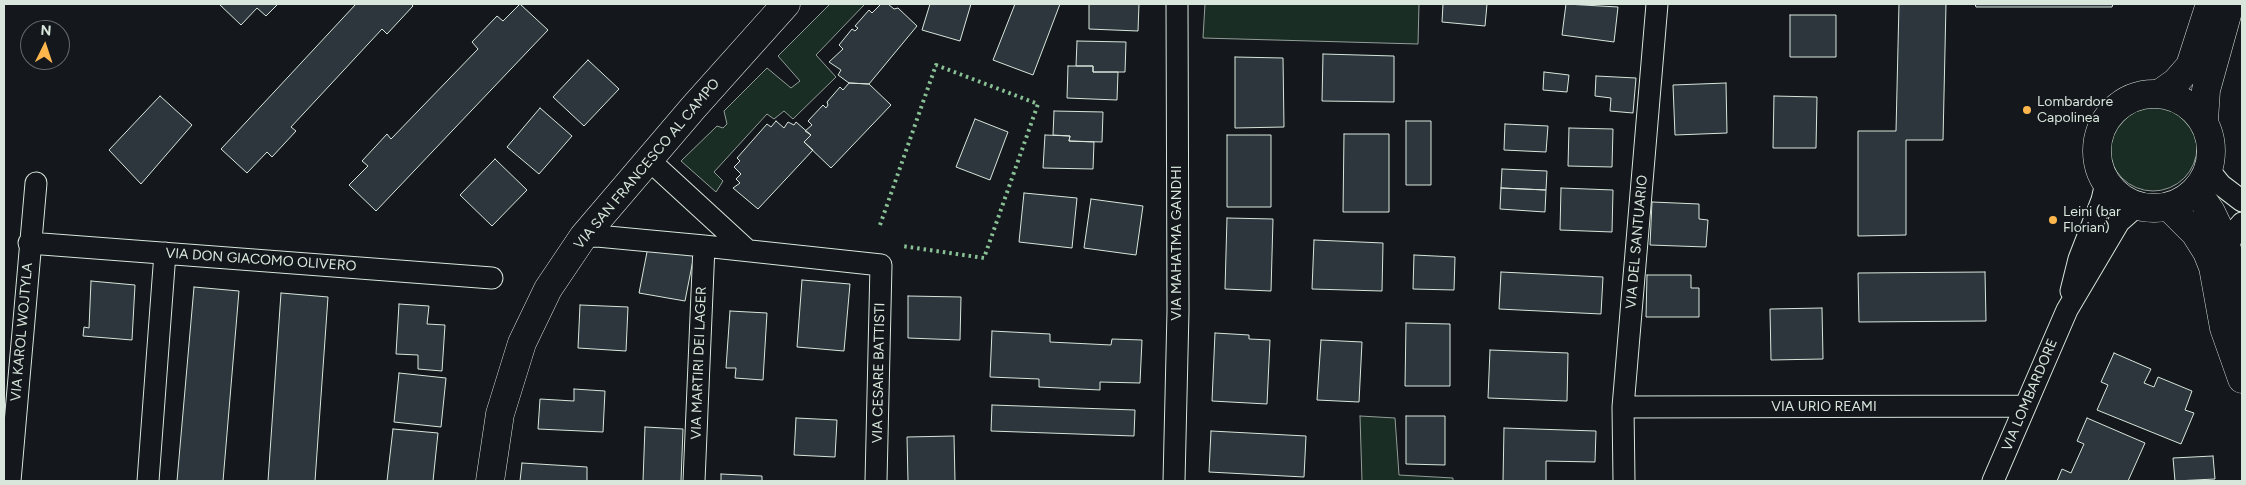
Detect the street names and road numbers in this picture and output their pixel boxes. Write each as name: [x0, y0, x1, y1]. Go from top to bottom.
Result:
street label: VIA SAN FRANCESCO AL CAMPO: [571, 75, 723, 253]
street label: VIA MAHATMA GANDHI: [1169, 166, 1185, 320]
street label: VIA DEL SANTUARIO: [1623, 174, 1651, 310]
street label: VIA DON GIACOMO OLIVERO: [165, 245, 357, 275]
street label: VIA KAROL WOJTYLA: [8, 262, 36, 402]
street label: VIA MARTIRI DEI LAGER: [688, 286, 710, 440]
street label: VIA CESARE BATTISTI: [869, 303, 889, 443]
street label: VIA LOMBARDORE: [1999, 336, 2061, 454]
street label: VIA URIO REAMI: [1771, 399, 1877, 415]

